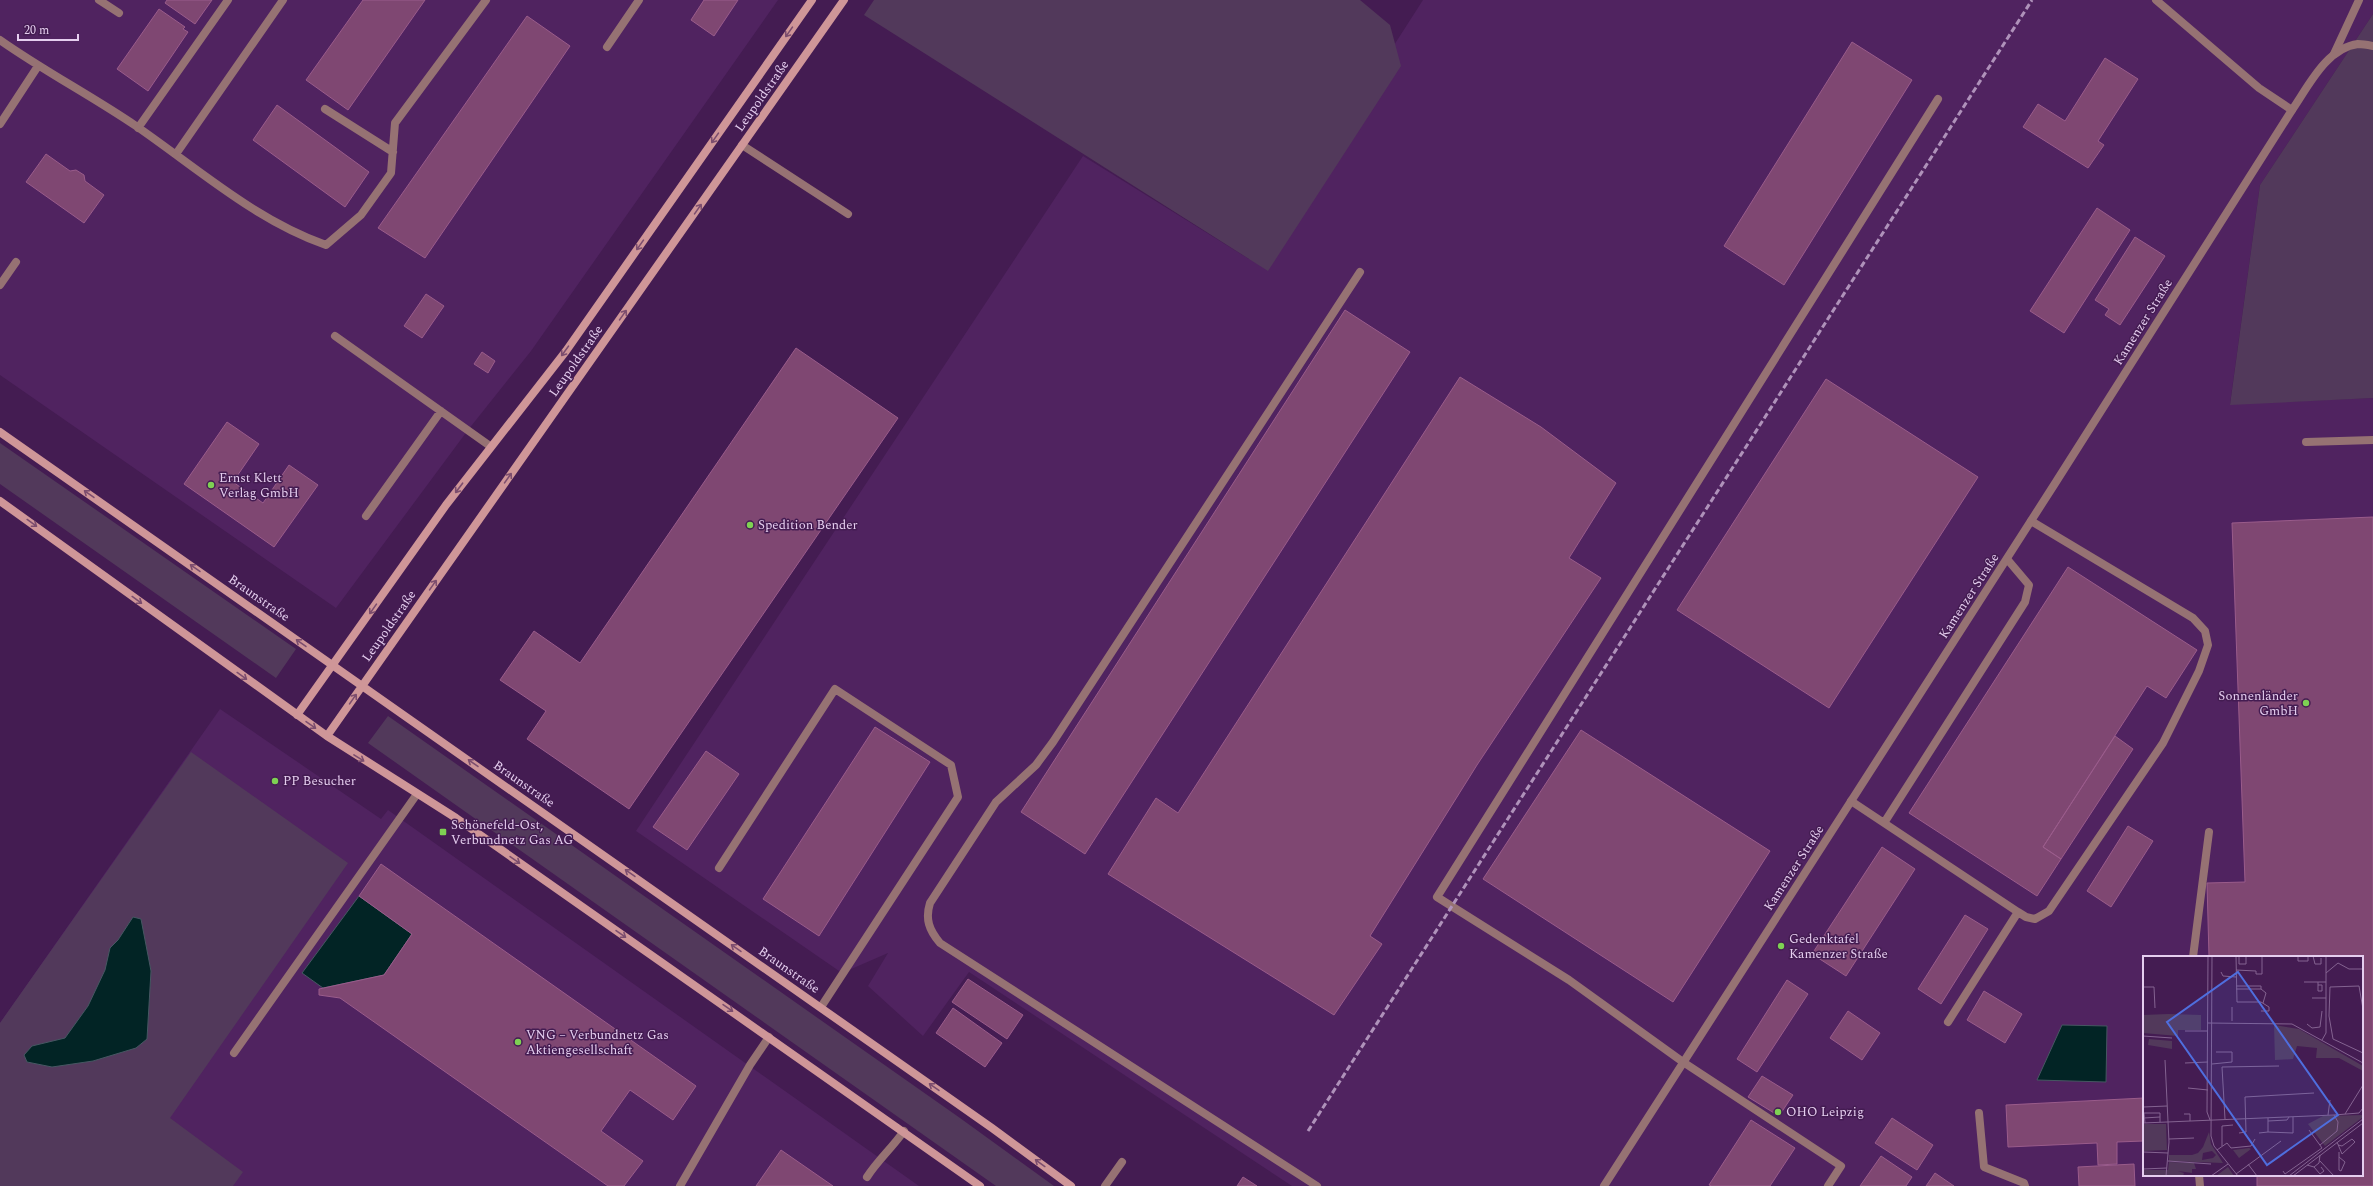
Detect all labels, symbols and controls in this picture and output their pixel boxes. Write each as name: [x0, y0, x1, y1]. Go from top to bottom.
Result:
scale bar: [18, 16, 78, 42]
text: 20 m: [24, 21, 49, 40]
one-way arrow: [785, 26, 793, 37]
street label: Leupoldstraße: [730, 56, 794, 136]
one-way arrow: [711, 133, 719, 144]
one-way arrow: [694, 203, 702, 214]
one-way arrow: [636, 239, 644, 250]
street label: Kamenzer Straße: [2108, 275, 2178, 369]
one-way arrow: [619, 310, 627, 321]
street label: Leupoldstraße: [544, 321, 608, 401]
one-way arrow: [561, 345, 569, 356]
place label: Ernst Klett Verlag GmbH: [219, 468, 299, 503]
one-way arrow: [504, 473, 512, 484]
marker: Ernst Klett Verlag GmbH: [206, 480, 216, 490]
one-way arrow: [454, 482, 463, 493]
one-way arrow: [83, 490, 94, 498]
place label: Spedition Bender: [758, 515, 858, 535]
one-way arrow: [26, 519, 37, 528]
marker: Spedition Bender: [745, 520, 755, 530]
street label: Kamenzer Straße: [1934, 549, 2004, 643]
one-way arrow: [190, 564, 201, 572]
street label: Braunstraße: [224, 569, 294, 627]
one-way arrow: [429, 579, 437, 590]
street label: Leupoldstraße: [357, 586, 421, 666]
one-way arrow: [131, 595, 142, 604]
one-way arrow: [369, 604, 377, 615]
one-way arrow: [296, 639, 307, 647]
one-way arrow: [237, 672, 248, 680]
place label: Sonnenländer GmbH: [2218, 686, 2298, 721]
one-way arrow: [349, 694, 357, 705]
marker: Sonnenländer GmbH: [2301, 698, 2311, 708]
one-way arrow: [305, 721, 316, 729]
one-way arrow: [353, 754, 365, 762]
street label: Braunstraße: [489, 755, 559, 813]
one-way arrow: [468, 759, 479, 767]
place label: PP Besucher: [283, 771, 356, 791]
marker: PP Besucher: [270, 776, 280, 786]
place label: Schönefeld-Ost, Verbundnetz Gas AG: [451, 815, 573, 850]
street label: Kamenzer Straße: [1759, 821, 1829, 915]
marker: Schönefeld-Ost, Verbundnetz Gas AG: [438, 827, 448, 837]
one-way arrow: [509, 856, 520, 864]
one-way arrow: [625, 869, 636, 877]
place label: Gedenktafel Kamenzer Straße: [1789, 929, 1888, 964]
one-way arrow: [616, 930, 627, 938]
street label: Braunstraße: [754, 941, 824, 999]
marker: Gedenktafel Kamenzer Straße: [1776, 941, 1786, 951]
one-way arrow: [731, 944, 742, 952]
inset map: [2143, 956, 2363, 1176]
one-way arrow: [722, 1004, 733, 1012]
place label: VNG – Verbundnetz Gas Aktiengesellschaft: [526, 1025, 669, 1060]
marker: VNG – Verbundnetz Gas Aktiengesellschaft: [513, 1037, 523, 1047]
one-way arrow: [929, 1083, 940, 1091]
place label: OHO Leipzig: [1786, 1102, 1864, 1122]
marker: OHO Leipzig: [1773, 1107, 1783, 1117]
one-way arrow: [1034, 1159, 1045, 1167]

